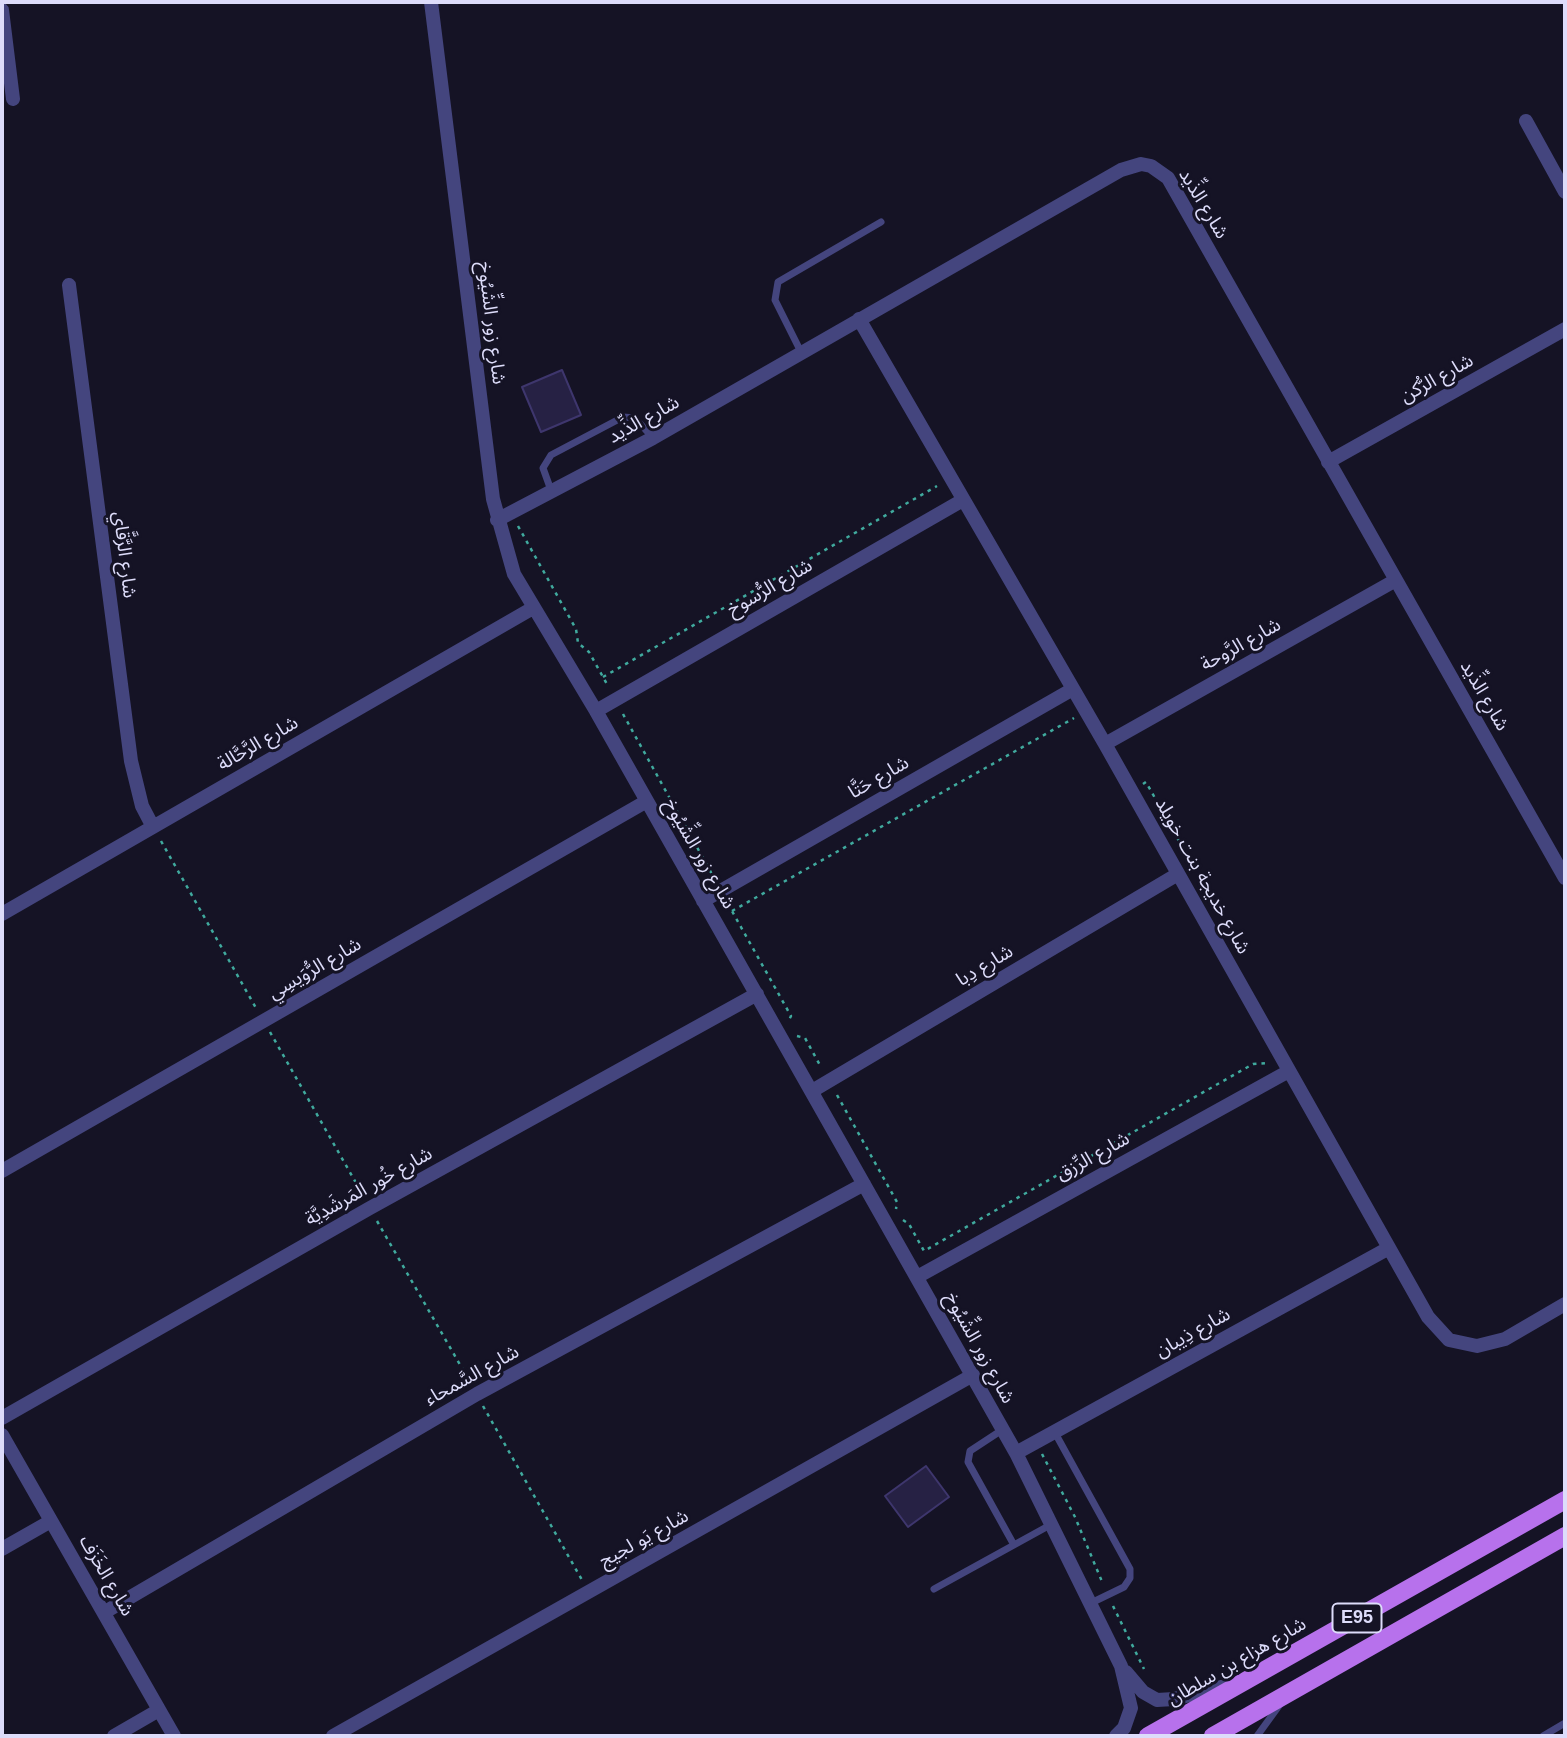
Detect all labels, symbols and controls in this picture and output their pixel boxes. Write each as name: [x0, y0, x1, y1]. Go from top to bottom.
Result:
street label: شارع الذِّيد: [1173, 165, 1233, 243]
street label: شارع زور الشِّيُوخ: [472, 260, 510, 386]
street label: شارع الرُّكن: [1396, 350, 1478, 408]
street label: شارع الذِّيد: [605, 391, 683, 449]
street label: شارع الرَّقَّاي: [107, 510, 141, 600]
street label: شارع الرُّسوخ: [723, 554, 817, 622]
street label: شارع الرَّوحة: [1197, 614, 1285, 676]
street label: شارع الذِّيد: [1455, 657, 1513, 735]
street label: شارع الرَّحَّالة: [214, 712, 302, 776]
street label: شارع حَتَّا: [845, 752, 913, 804]
street label: شارع خديجة بنت خويلد: [1150, 794, 1254, 958]
street label: شارع زور الشِّيُوخ: [658, 795, 740, 913]
street label: شارع الرُّوَيسِي: [264, 933, 366, 1005]
street label: شارع دِبا: [953, 940, 1017, 992]
street label: شارع الرِّزق: [1052, 1128, 1134, 1186]
street label: شارع خُور المَرشَدِيَّة: [301, 1143, 437, 1231]
street label: شارع زور الشِّيُوخ: [939, 1288, 1019, 1408]
street label: شارع ذِيبان: [1152, 1303, 1234, 1363]
street label: شارع السَّمحاء: [421, 1341, 523, 1411]
street label: شارع يَو لجيج: [595, 1505, 693, 1573]
street label: شارع الخَزَف: [74, 1532, 138, 1620]
road number: E95: [1332, 1604, 1382, 1632]
street label: شارع هزاع بن سلطان: [1163, 1613, 1311, 1711]

